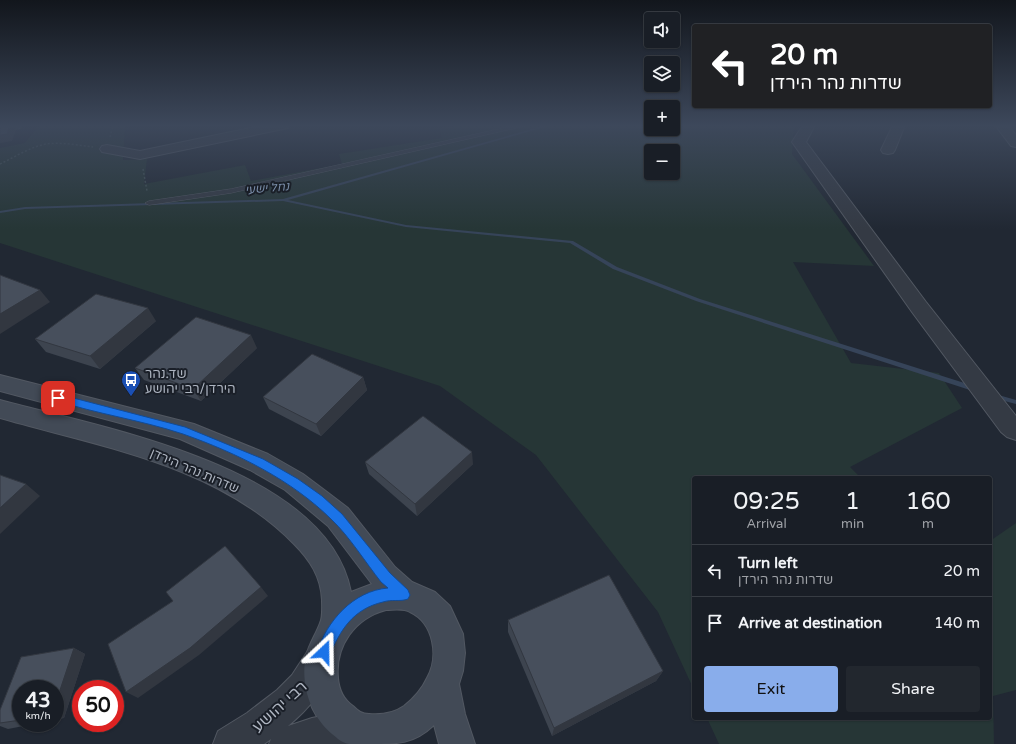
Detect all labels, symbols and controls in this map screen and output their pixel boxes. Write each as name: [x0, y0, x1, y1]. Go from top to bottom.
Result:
map controls: [644, 12, 680, 180]
button: sound: [644, 12, 680, 48]
text: 20 m: [770, 38, 838, 72]
icon: left: [704, 40, 756, 92]
button: layers: [644, 56, 680, 92]
text: שדרות נהר הירדן: [770, 72, 902, 94]
button: +: [644, 100, 680, 136]
button: −: [644, 144, 680, 180]
water label: נחל ישעי: [244, 179, 290, 197]
place label: שד.נהר הירדן/רבי יהושע: [145, 366, 236, 397]
bus stop icon: שד.נהר הירדן/רבי יהושע: [120, 369, 142, 397]
pin: [41, 381, 75, 415]
icon: arrive: [47, 387, 69, 409]
street label: שדרות נהר הירדן: [148, 445, 242, 497]
text: 09:25: [733, 487, 800, 516]
text: 1: [845, 487, 860, 516]
text: 160: [905, 487, 951, 516]
text: Arrival: [746, 516, 787, 532]
text: min: [841, 516, 864, 532]
text: m: [922, 516, 934, 532]
text: Turn left: [738, 554, 798, 572]
icon: left: [704, 560, 726, 582]
text: 20 m: [943, 562, 980, 580]
text: שדרות נהר הירדן: [738, 572, 833, 588]
icon: arrive: [704, 612, 726, 634]
text: Arrive at destination: [738, 614, 882, 632]
text: 140 m: [934, 614, 980, 632]
position arrow: [303, 631, 345, 673]
button: Exit: [704, 666, 838, 712]
button: Share: [846, 666, 980, 712]
street label: רבי יהושע: [248, 677, 311, 737]
speed limit sign: 50: [72, 680, 124, 732]
text: 43: [25, 689, 51, 713]
text: km/h: [25, 710, 51, 722]

